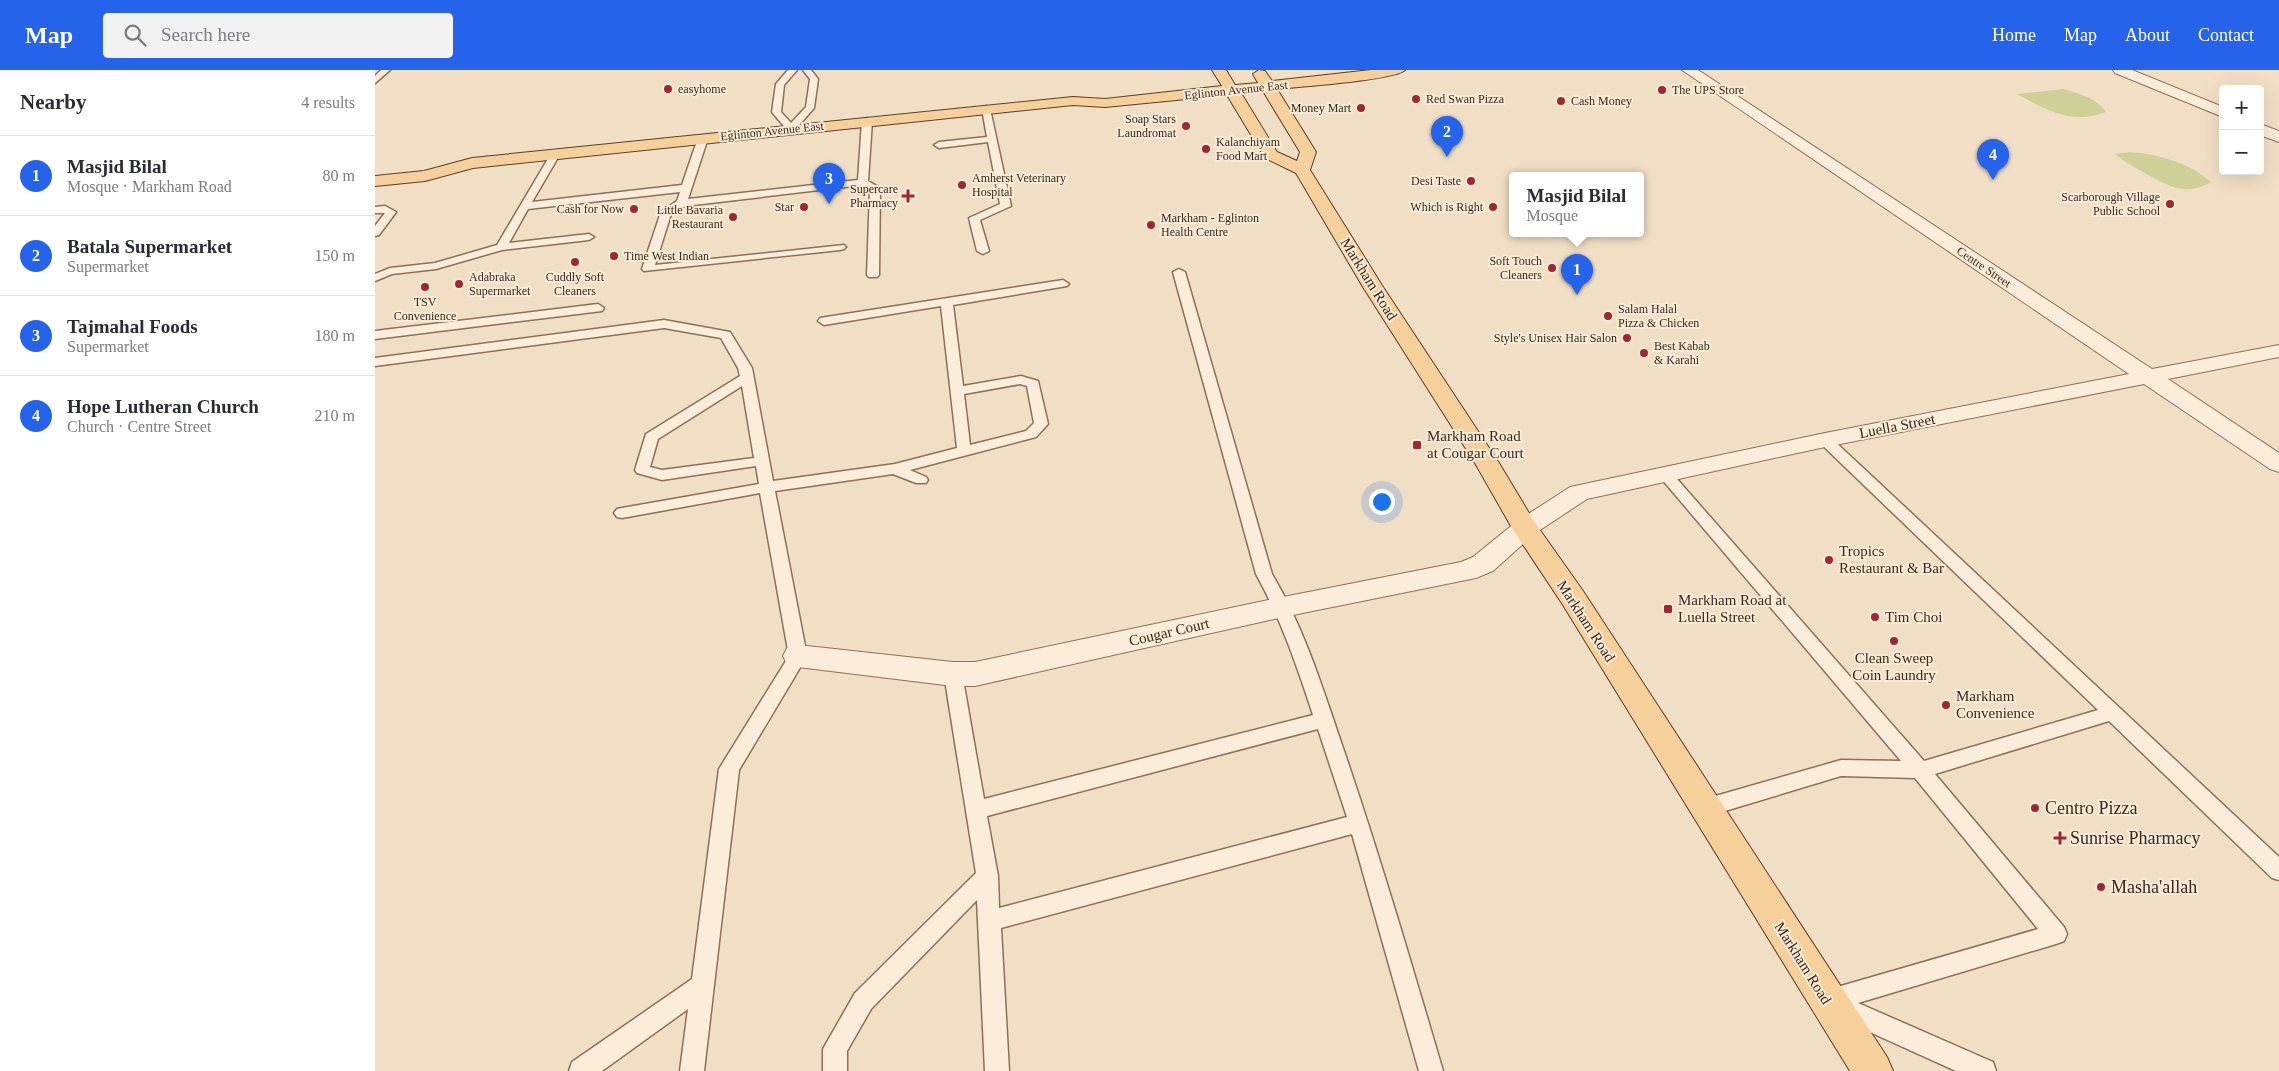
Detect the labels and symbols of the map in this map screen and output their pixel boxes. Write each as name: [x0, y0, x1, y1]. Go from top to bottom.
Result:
street label: Eglinton Avenue East: [1184, 78, 1289, 102]
place label: easyhome: [678, 82, 726, 96]
marker: easyhome: [662, 83, 674, 95]
place label: The UPS Store: [1672, 83, 1744, 97]
marker: The UPS Store: [1656, 84, 1668, 96]
place label: Red Swan Pizza: [1426, 92, 1505, 106]
marker: Red Swan Pizza: [1410, 93, 1422, 105]
place label: Cash Money: [1571, 94, 1632, 108]
marker: Cash Money: [1555, 95, 1567, 107]
place label: Money Mart: [1291, 101, 1352, 115]
marker: Money Mart: [1355, 102, 1367, 114]
place label: Soap Stars Laundromat: [1117, 112, 1177, 140]
pin: 2: [1431, 116, 1463, 157]
street label: Eglinton Avenue East: [720, 119, 825, 143]
marker: Soap Stars Laundromat: [1180, 120, 1192, 132]
place label: Kalanchiyam Food Mart: [1216, 135, 1281, 163]
pin: 4: [1977, 139, 2009, 180]
marker: Kalanchiyam Food Mart: [1200, 143, 1212, 155]
pin: 3: [813, 163, 845, 204]
place label: Amherst Veterinary Hospital: [972, 171, 1066, 199]
place label: Desi Taste: [1411, 174, 1461, 188]
marker: Desi Taste: [1465, 175, 1477, 187]
marker: Amherst Veterinary Hospital: [956, 179, 968, 191]
place label: Supercare Pharmacy: [850, 182, 898, 210]
marker: Supercare Pharmacy: [902, 190, 914, 202]
place label: Scarborough Village Public School: [2061, 190, 2161, 218]
marker: Scarborough Village Public School: [2164, 198, 2176, 210]
place label: Star: [775, 200, 794, 214]
place label: Which is Right: [1410, 200, 1484, 214]
marker: Star: [798, 201, 810, 213]
marker: Which is Right: [1487, 201, 1499, 213]
place label: Cash for Now: [557, 202, 624, 216]
marker: Cash for Now: [628, 203, 640, 215]
place label: Little Bavaria Restaurant: [657, 203, 724, 231]
marker: Little Bavaria Restaurant: [727, 211, 739, 223]
place label: Markham - Eglinton Health Centre: [1161, 211, 1259, 239]
marker: Markham - Eglinton Health Centre: [1145, 219, 1157, 231]
street label: Markham Road: [1337, 235, 1401, 323]
street label: Centre Street: [1954, 244, 2015, 291]
place label: Time West Indian: [624, 249, 709, 263]
marker: Time West Indian: [608, 250, 620, 262]
place label: Soft Touch Cleaners: [1489, 254, 1542, 282]
pin: 1: [1561, 254, 1593, 295]
marker: Cuddly Soft Cleaners: [569, 256, 581, 268]
marker: Soft Touch Cleaners: [1546, 262, 1558, 274]
place label: Adabraka Supermarket: [469, 270, 531, 298]
place label: Cuddly Soft Cleaners: [546, 270, 605, 298]
marker: Adabraka Supermarket: [453, 278, 465, 290]
marker: TSV Convenience: [419, 281, 431, 293]
place label: TSV Convenience: [394, 295, 456, 323]
place label: Salam Halal Pizza & Chicken: [1618, 302, 1699, 330]
marker: Salam Halal Pizza & Chicken: [1602, 310, 1614, 322]
place label: Style's Unisex Hair Salon: [1494, 331, 1617, 345]
marker: Style's Unisex Hair Salon: [1621, 332, 1633, 344]
place label: Best Kabab & Karahi: [1654, 339, 1710, 367]
marker: Best Kabab & Karahi: [1638, 347, 1650, 359]
street label: Luella Street: [1858, 411, 1937, 441]
place label: Markham Road at Cougar Court: [1427, 428, 1524, 461]
marker: Markham Road at Cougar Court: [1411, 439, 1423, 451]
your location: [1369, 489, 1395, 515]
place label: Tropics Restaurant & Bar: [1839, 543, 1944, 576]
marker: Tropics Restaurant & Bar: [1823, 554, 1835, 566]
street label: Markham Road: [1554, 577, 1619, 665]
place label: Markham Road at Luella Street: [1678, 592, 1787, 625]
marker: Markham Road at Luella Street: [1662, 603, 1674, 615]
place label: Tim Choi: [1885, 609, 1942, 625]
marker: Tim Choi: [1869, 611, 1881, 623]
street label: Cougar Court: [1127, 615, 1212, 649]
marker: Clean Sweep Coin Laundry: [1888, 635, 1900, 647]
place label: Clean Sweep Coin Laundry: [1852, 650, 1936, 683]
place label: Markham Convenience: [1956, 688, 2035, 721]
marker: Markham Convenience: [1940, 699, 1952, 711]
place label: Centro Pizza: [2045, 798, 2137, 818]
marker: Centro Pizza: [2029, 802, 2041, 814]
place label: Sunrise Pharmacy: [2070, 828, 2200, 848]
marker: Sunrise Pharmacy: [2054, 832, 2066, 844]
place label: Masha'allah: [2111, 877, 2197, 897]
marker: Masha'allah: [2095, 881, 2107, 893]
street label: Markham Road: [1771, 919, 1835, 1007]

